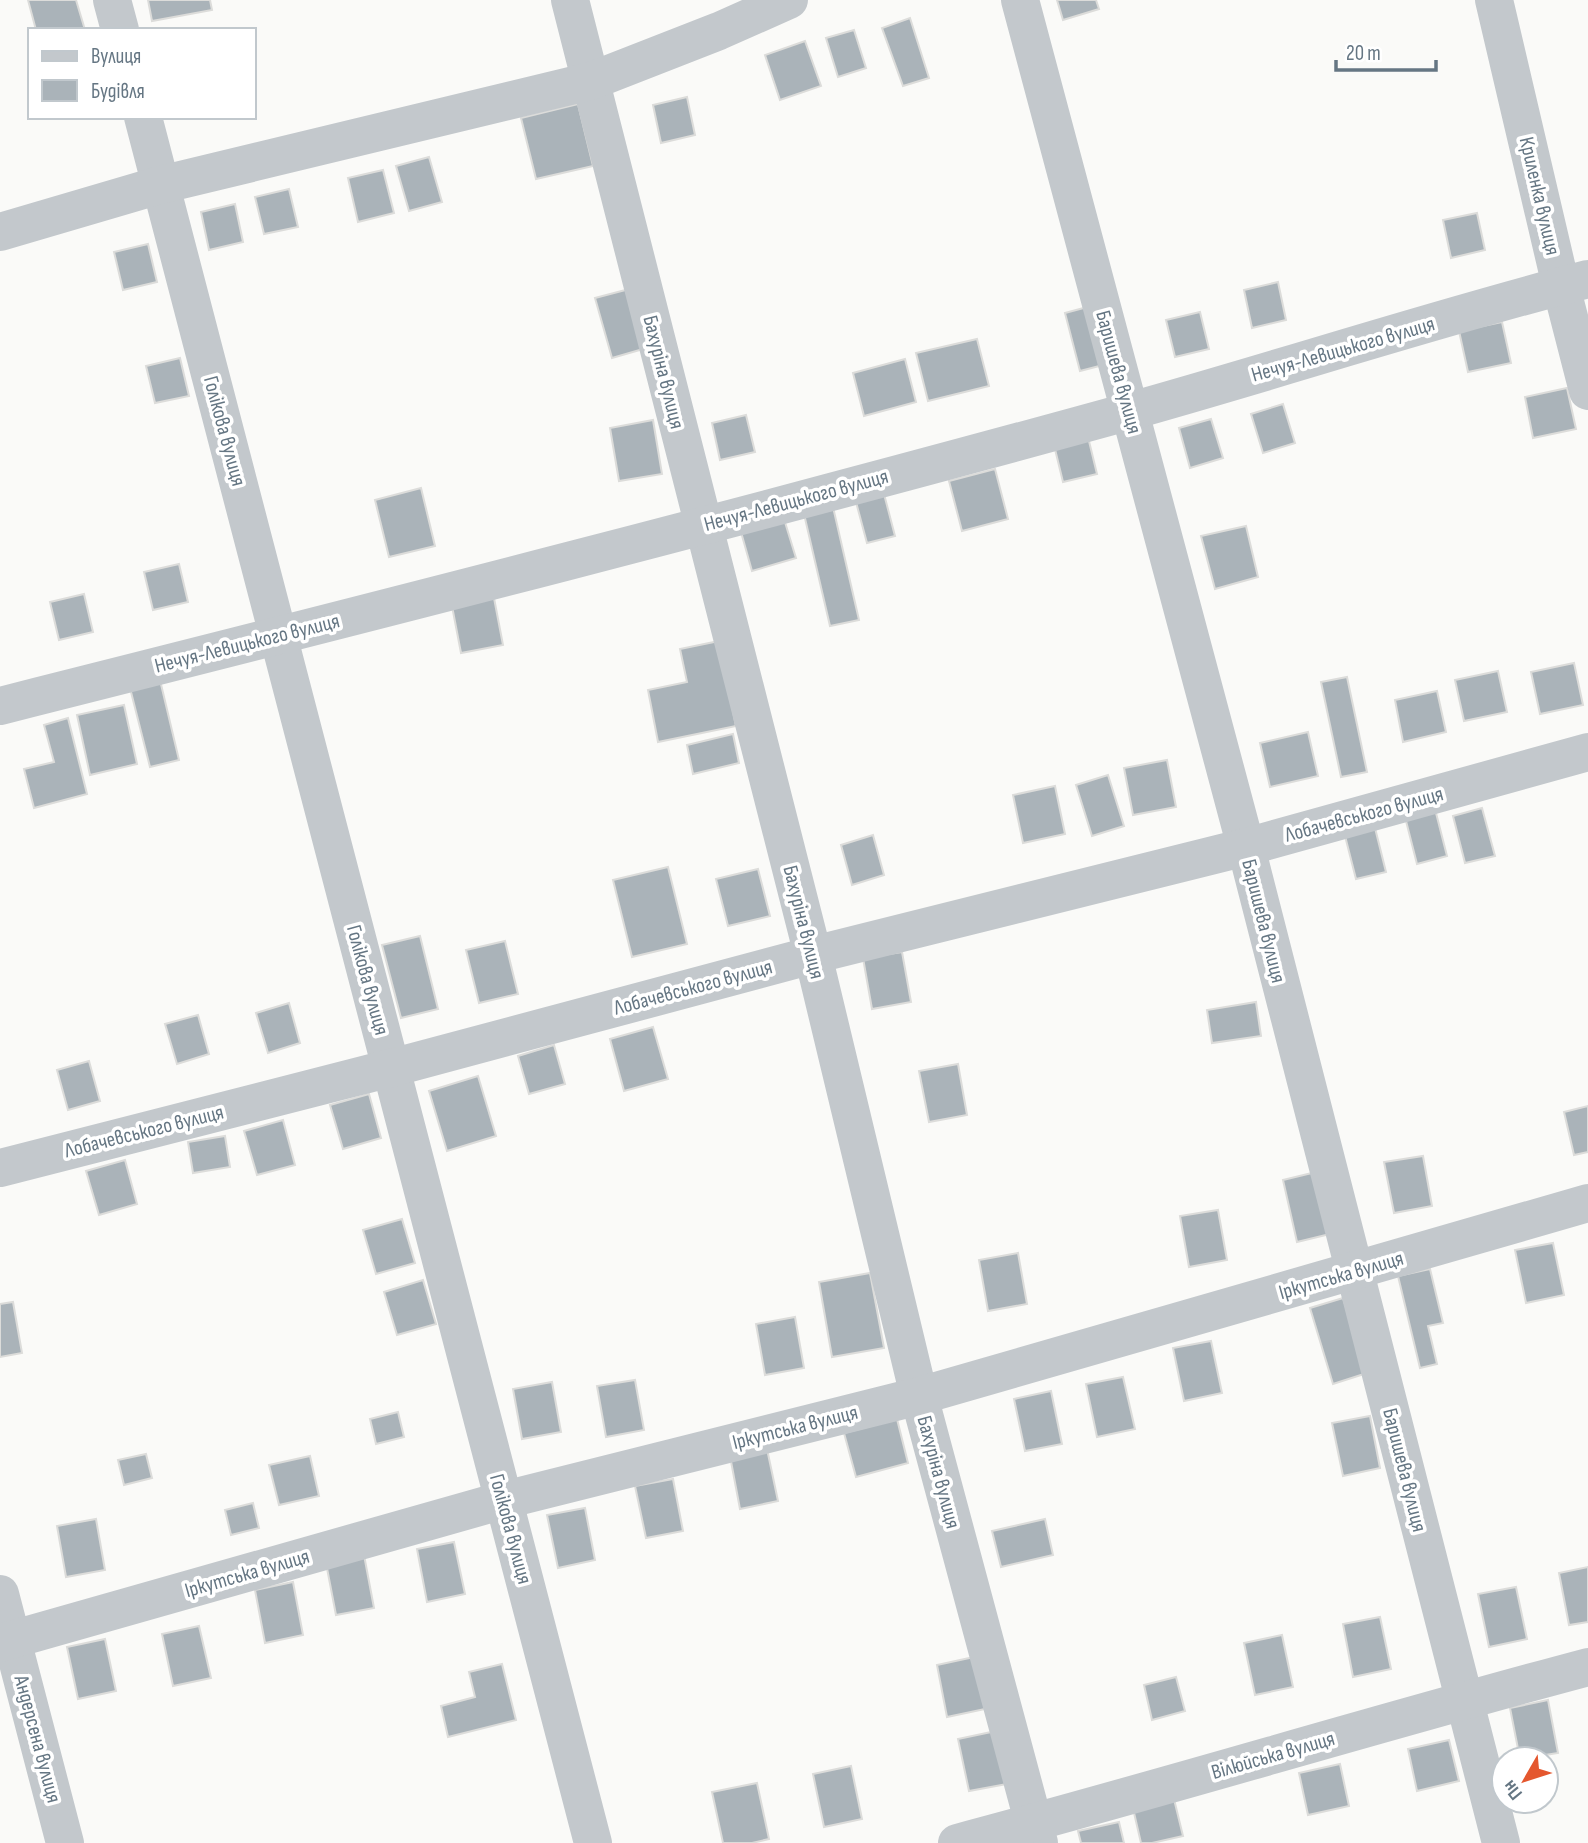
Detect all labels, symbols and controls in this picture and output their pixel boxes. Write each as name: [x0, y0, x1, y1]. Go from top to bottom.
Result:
legend: [28, 28, 256, 119]
scale bar: [1336, 28, 1436, 72]
text: 20 m: [1346, 41, 1381, 66]
text: Вулиця: [91, 44, 141, 69]
text: Будівля: [91, 79, 145, 104]
street label: Криленка вулиця: [1514, 135, 1565, 258]
street label: Баришева вулиця: [1090, 308, 1147, 436]
street label: Нечуя-Левицького вулиця: [1249, 311, 1438, 388]
street label: Бахуріна вулиця: [637, 313, 690, 431]
street label: Голікова вулиця: [198, 373, 251, 489]
street label: Нечуя-Левицького вулиця: [701, 464, 891, 537]
street label: Нечуя-Левицького вулиця: [152, 608, 342, 679]
street label: Лобачевського вулиця: [1281, 781, 1446, 848]
street label: Баришева вулиця: [1236, 857, 1291, 985]
street label: Бахуріна вулиця: [777, 863, 830, 981]
street label: Голікова вулиця: [341, 922, 394, 1038]
street label: Лобачевського вулиця: [610, 954, 775, 1021]
street label: Лобачевського вулиця: [61, 1100, 226, 1164]
street label: Іркутська вулиця: [1276, 1246, 1406, 1305]
street label: Іркутська вулиця: [730, 1400, 860, 1455]
street label: Баришева вулиця: [1377, 1406, 1432, 1534]
street label: Бахуріна вулиця: [911, 1413, 966, 1531]
street label: Голікова вулиця: [484, 1471, 537, 1587]
street label: Іркутська вулиця: [182, 1544, 312, 1603]
street label: Андерсена вулиця: [8, 1672, 67, 1806]
street label: Вілюйська вулиця: [1209, 1726, 1338, 1785]
north arrow: [1490, 1745, 1560, 1815]
text: Пн: [1498, 1775, 1528, 1804]

